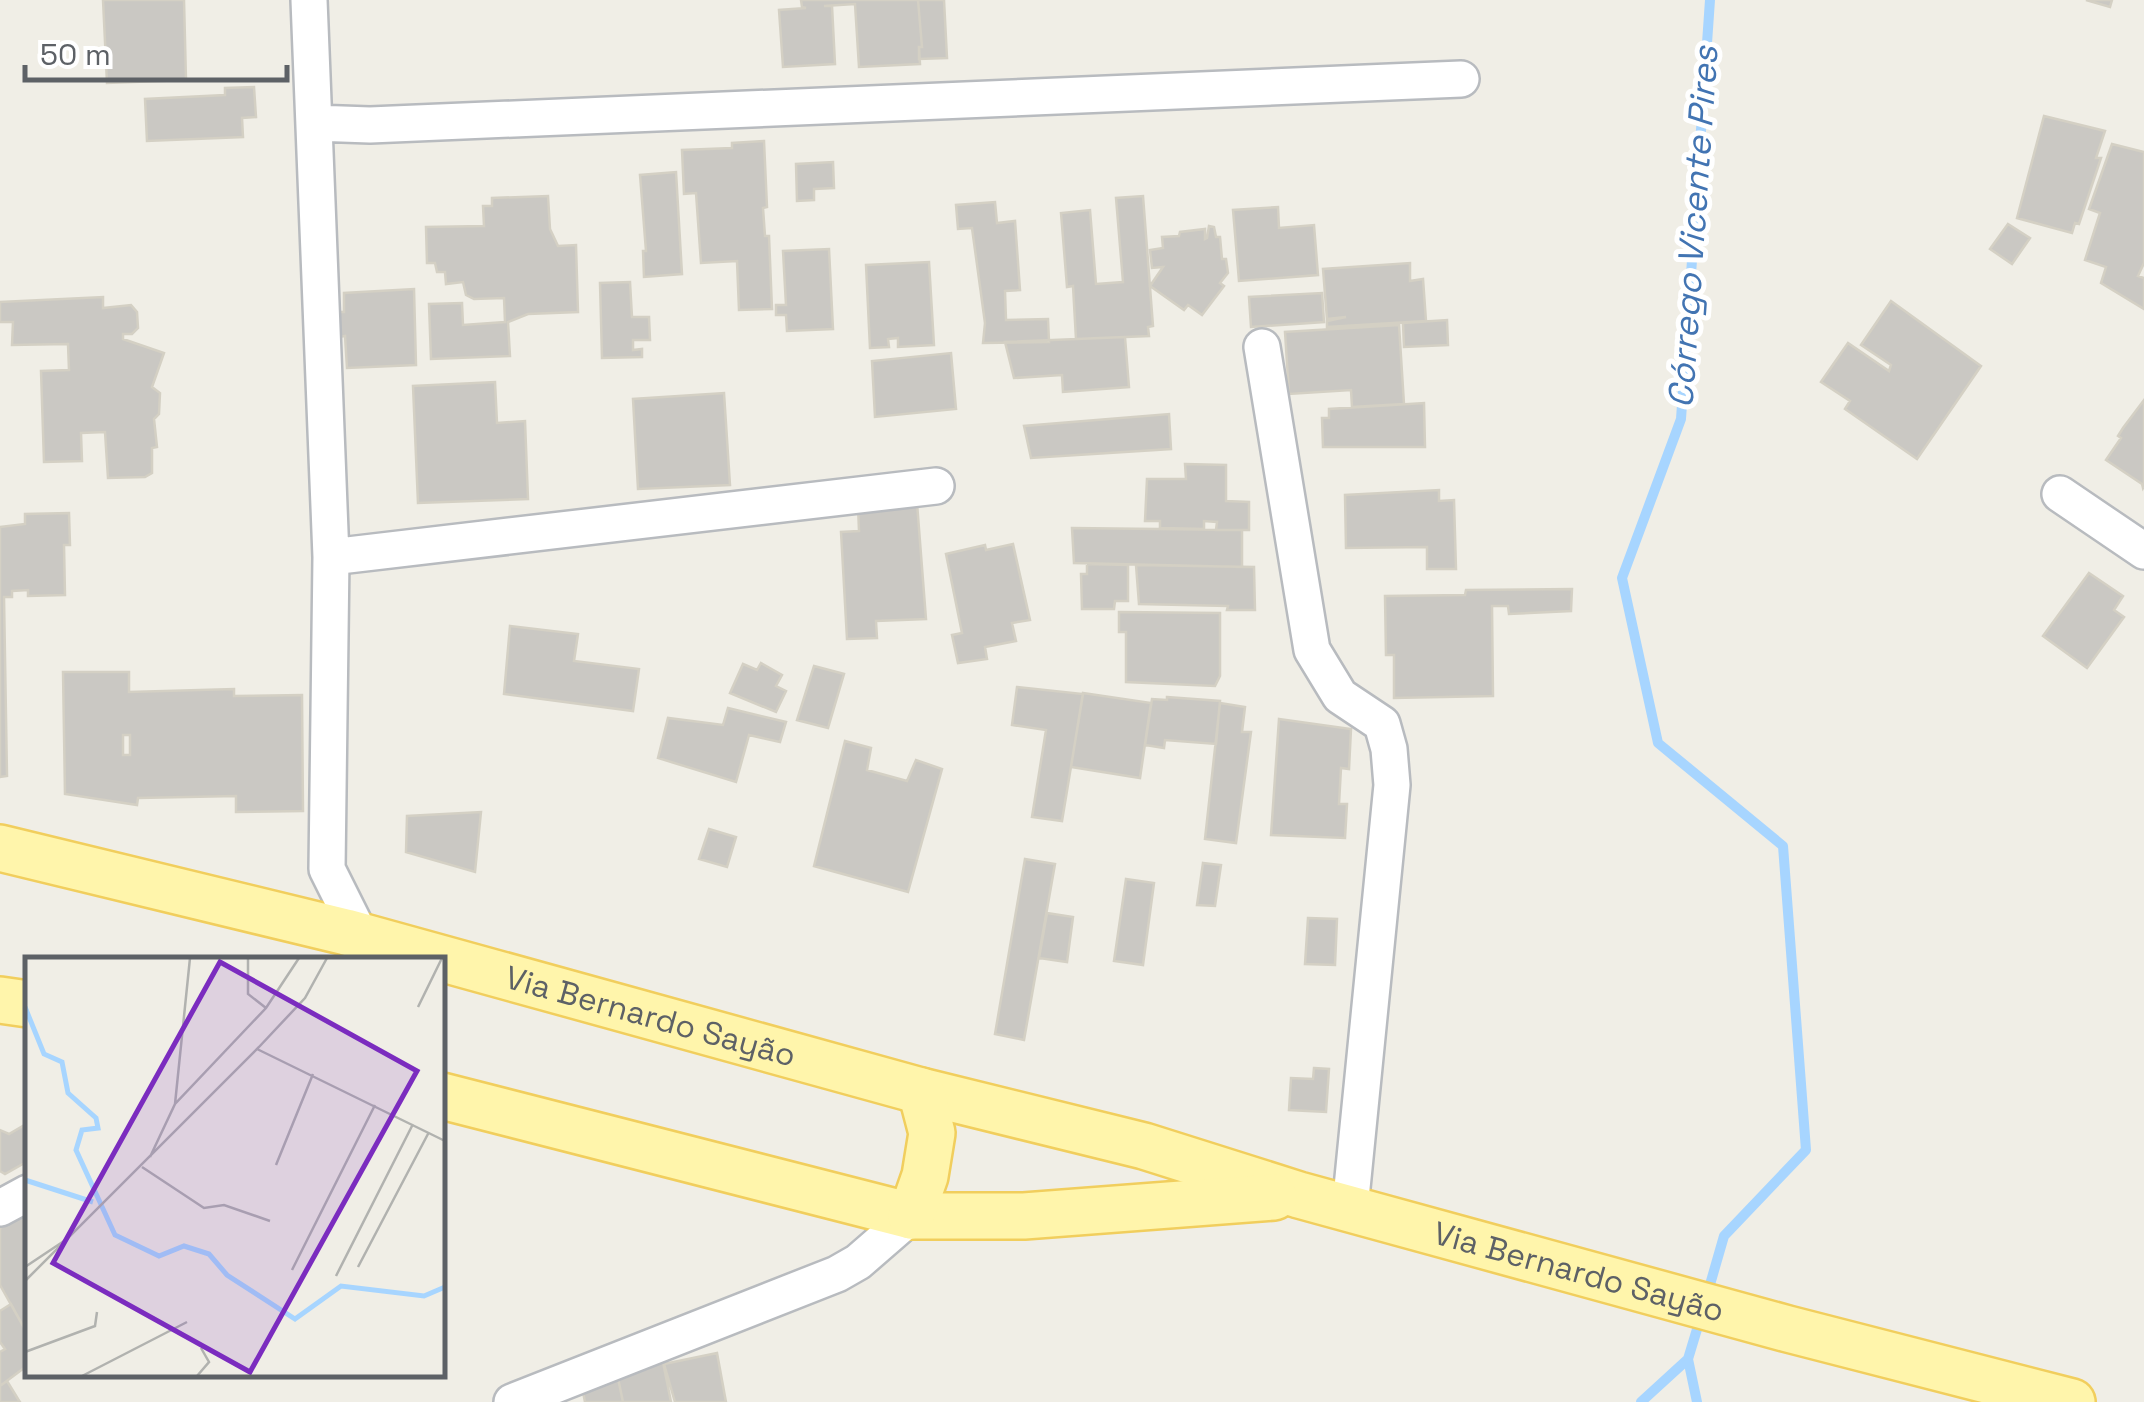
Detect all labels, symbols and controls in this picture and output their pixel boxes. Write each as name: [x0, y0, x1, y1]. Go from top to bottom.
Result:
scale bar: [25, 20, 288, 82]
text: 50 m: [40, 35, 111, 74]
water label: Córrego Vicente Pires: [1658, 43, 1728, 409]
inset map: [25, 957, 445, 1377]
street label: Via Bernardo Sayão: [501, 957, 800, 1075]
street label: Via Bernardo Sayão: [1429, 1213, 1729, 1331]

